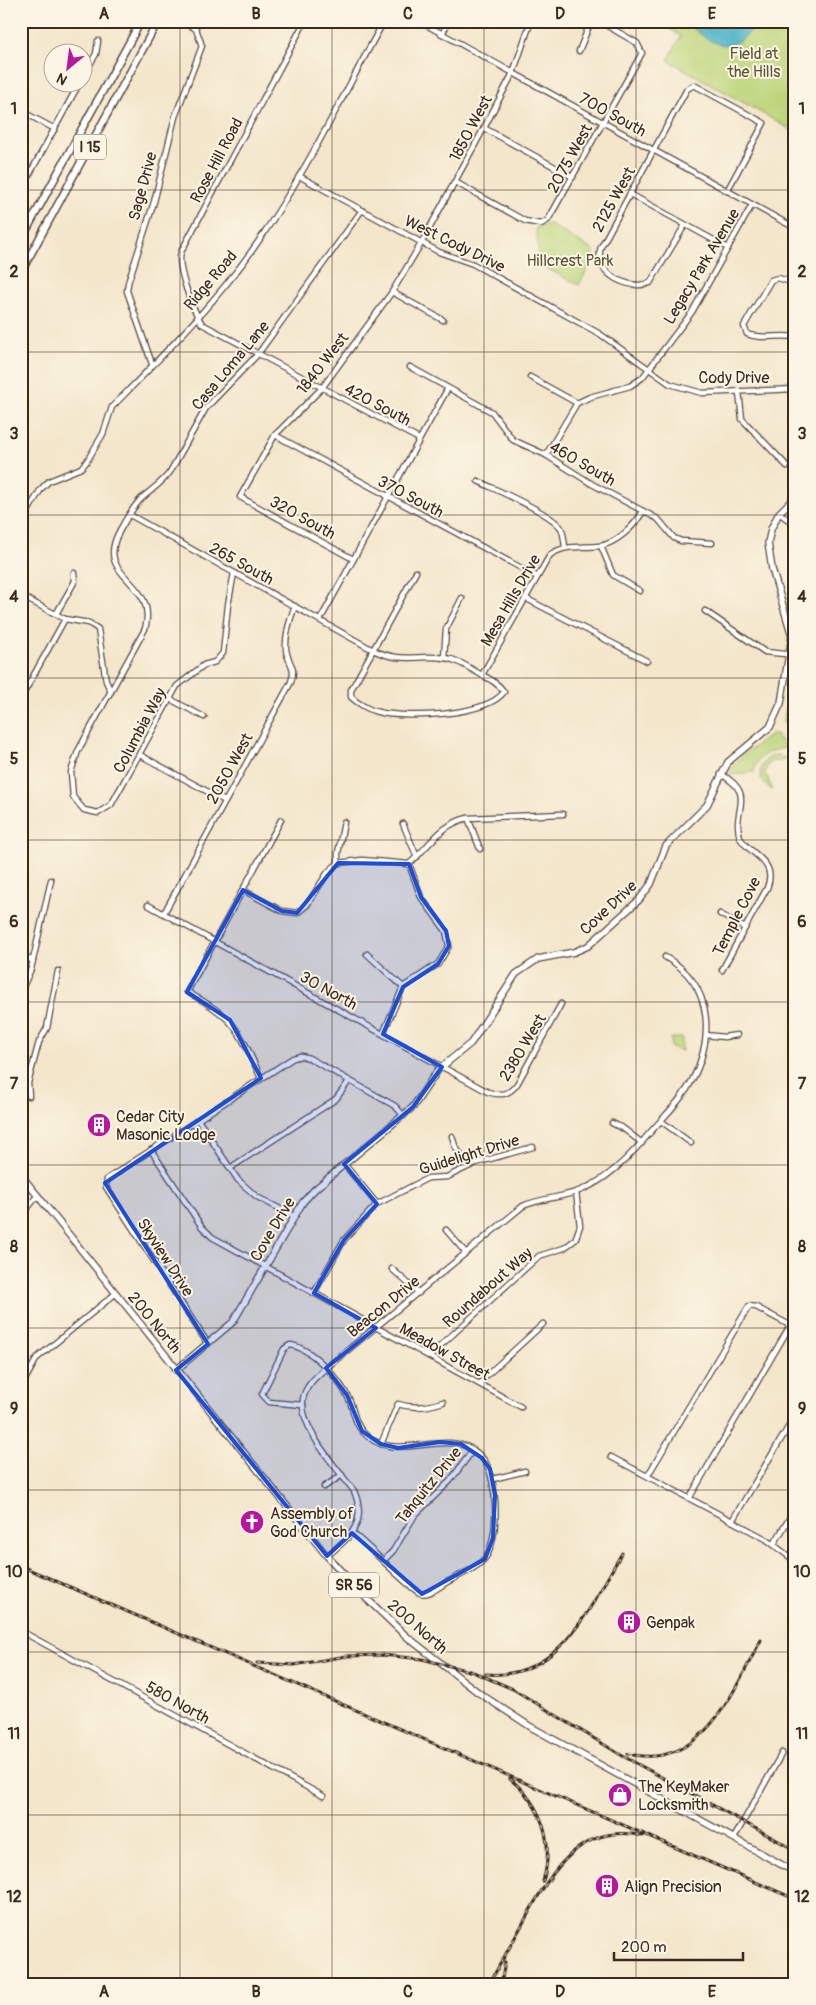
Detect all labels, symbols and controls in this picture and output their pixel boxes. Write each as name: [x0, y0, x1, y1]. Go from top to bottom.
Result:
text: A: [99, 4, 110, 24]
text: B: [251, 4, 261, 24]
text: C: [403, 4, 413, 24]
text: D: [555, 4, 565, 24]
text: E: [708, 4, 717, 24]
north arrow: [42, 42, 92, 92]
park label: Field at the Hills: [726, 44, 781, 82]
text: N: [54, 69, 70, 89]
street label: 700 South: [575, 88, 650, 141]
street label: 1850 West: [445, 91, 497, 165]
text: 1: [11, 99, 17, 119]
text: 1: [799, 99, 805, 119]
street label: Rose Hill Road: [186, 114, 248, 206]
street label: 2075 West: [543, 120, 597, 196]
road number: I 15: [74, 134, 106, 160]
street label: Sage Drive: [124, 150, 162, 223]
street label: 2125 West: [588, 163, 640, 236]
street label: Legacy Park Avenue: [659, 205, 744, 328]
street label: West Cody Drive: [401, 211, 508, 277]
street label: Ridge Road: [180, 246, 242, 315]
park label: Hillcrest Park: [526, 251, 614, 271]
text: 2: [10, 262, 19, 282]
text: 2: [798, 262, 807, 282]
street label: Casa Loma Lane: [188, 317, 274, 414]
street label: 1840 West: [292, 328, 354, 399]
street label: Cody Drive: [699, 368, 769, 388]
street label: 420 South: [341, 379, 414, 431]
text: 3: [10, 424, 19, 444]
text: 3: [798, 424, 807, 444]
street label: 460 South: [546, 437, 619, 491]
street label: 370 South: [374, 471, 447, 523]
street label: 320 South: [266, 492, 339, 544]
street label: 265 South: [206, 538, 277, 590]
street label: Mesa Hills Drive: [476, 551, 545, 650]
text: 4: [9, 587, 19, 607]
text: 4: [797, 587, 807, 607]
street label: Columbia Way: [109, 684, 171, 776]
street label: 2050 West: [202, 729, 258, 807]
text: 5: [10, 749, 19, 769]
text: 5: [798, 749, 807, 769]
street label: Temple Cove: [708, 873, 765, 959]
street label: Cove Drive: [576, 876, 642, 939]
text: 6: [9, 912, 19, 932]
text: 6: [797, 912, 807, 932]
street label: 30 North: [296, 967, 361, 1015]
street label: 2380 West: [495, 1010, 551, 1085]
text: 7: [10, 1074, 19, 1094]
text: 7: [798, 1074, 807, 1094]
place label: Cedar City Masonic Lodge: [116, 1107, 215, 1145]
building icon: Cedar City Masonic Lodge: [86, 1112, 112, 1138]
street label: Guidelight Drive: [417, 1130, 522, 1180]
street label: Cove Drive: [246, 1194, 300, 1265]
street label: Skyview Drive: [132, 1215, 198, 1300]
text: 8: [10, 1237, 18, 1257]
text: 8: [798, 1237, 806, 1257]
street label: Roundabout Way: [439, 1243, 537, 1332]
street label: Beacon Drive: [343, 1271, 424, 1342]
street label: 200 North: [123, 1288, 185, 1357]
street label: Meadow Street: [396, 1319, 494, 1385]
text: 9: [10, 1399, 18, 1419]
text: 9: [798, 1399, 806, 1419]
street label: Tahquitz Drive: [392, 1443, 466, 1528]
place label: Assembly of God Church: [270, 1504, 354, 1542]
church icon: Assembly of God Church: [239, 1509, 265, 1535]
text: 10: [5, 1562, 23, 1582]
text: 10: [793, 1562, 811, 1582]
road number: SR 56: [329, 1572, 379, 1598]
street label: 200 North: [383, 1595, 452, 1658]
building icon: Genpak: [616, 1609, 642, 1635]
place label: Genpak: [646, 1613, 695, 1633]
street label: 580 North: [142, 1677, 213, 1729]
text: 11: [8, 1724, 20, 1744]
text: 11: [796, 1724, 808, 1744]
place label: The KeyMaker Locksmith: [638, 1777, 730, 1815]
shop icon: The KeyMaker Locksmith: [607, 1782, 633, 1808]
building icon: Align Precision: [594, 1873, 620, 1899]
place label: Align Precision: [624, 1877, 722, 1897]
text: 12: [6, 1887, 22, 1907]
text: 12: [794, 1887, 810, 1907]
scale bar: [614, 1930, 742, 1962]
text: 200 m: [621, 1938, 666, 1957]
text: A: [99, 1982, 110, 2002]
text: B: [251, 1982, 261, 2002]
text: C: [403, 1982, 413, 2002]
text: D: [555, 1982, 565, 2002]
text: E: [708, 1982, 717, 2002]

